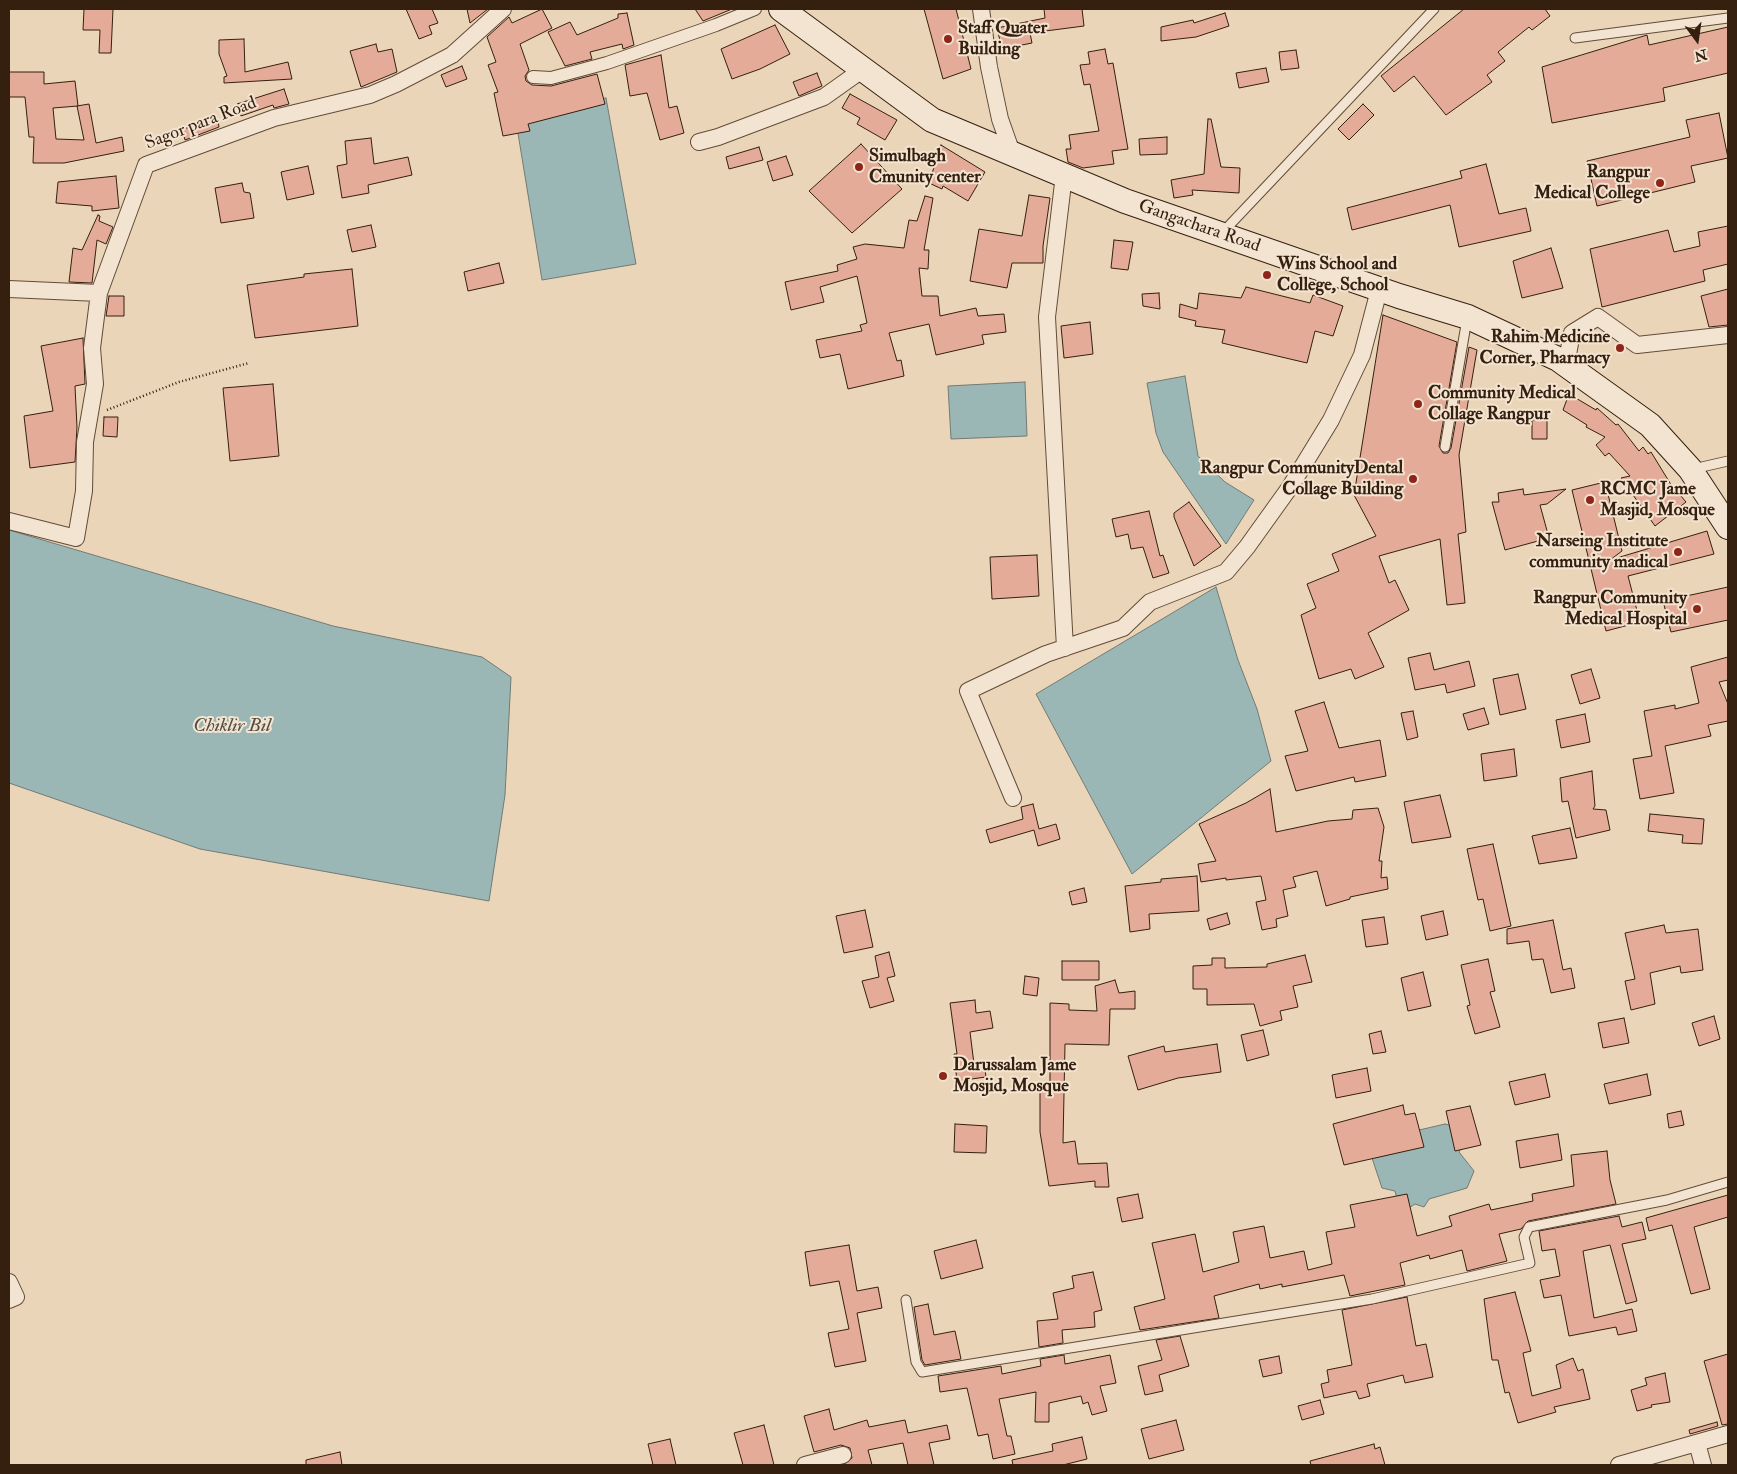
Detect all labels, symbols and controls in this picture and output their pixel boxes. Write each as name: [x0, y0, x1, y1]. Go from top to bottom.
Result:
north arrow: [1672, 15, 1722, 65]
place label: Staff Quater Building: [958, 18, 1047, 60]
marker: Staff Quater Building: [942, 33, 954, 45]
text: N: [1693, 45, 1709, 65]
street label: Sagor para Road: [142, 93, 260, 155]
place label: Simulbagh Cmunity center: [869, 146, 981, 188]
marker: Simulbagh Cmunity center: [853, 161, 865, 173]
place label: Rangpur Medical College: [1534, 162, 1650, 204]
marker: Rangpur Medical College: [1654, 177, 1666, 189]
street label: Gangachara Road: [1135, 196, 1263, 258]
place label: Wins School and College, School: [1277, 254, 1397, 296]
marker: Wins School and College, School: [1261, 269, 1273, 281]
place label: Rahim Medicine Corner, Pharmacy: [1480, 327, 1610, 369]
marker: Rahim Medicine Corner, Pharmacy: [1614, 342, 1626, 354]
place label: Community Medical Collage Rangpur: [1428, 383, 1576, 426]
marker: Community Medical Collage Rangpur: [1412, 398, 1424, 410]
place label: Rangpur CommunityDental Collage Building: [1200, 458, 1403, 500]
marker: Rangpur CommunityDental Collage Building: [1407, 473, 1419, 485]
place label: RCMC Jame Masjid, Mosque: [1600, 479, 1715, 522]
marker: RCMC Jame Masjid, Mosque: [1584, 494, 1596, 506]
place label: Narseing Institute community madical: [1529, 531, 1668, 574]
marker: Narseing Institute community madical: [1672, 546, 1684, 558]
place label: Rangpur Community Medical Hospital: [1533, 588, 1687, 630]
marker: Rangpur Community Medical Hospital: [1691, 603, 1703, 615]
water label: Chiklir Bil: [193, 716, 271, 738]
place label: Darussalam Jame Mosjid, Mosque: [953, 1055, 1076, 1098]
marker: Darussalam Jame Mosjid, Mosque: [937, 1070, 949, 1082]

